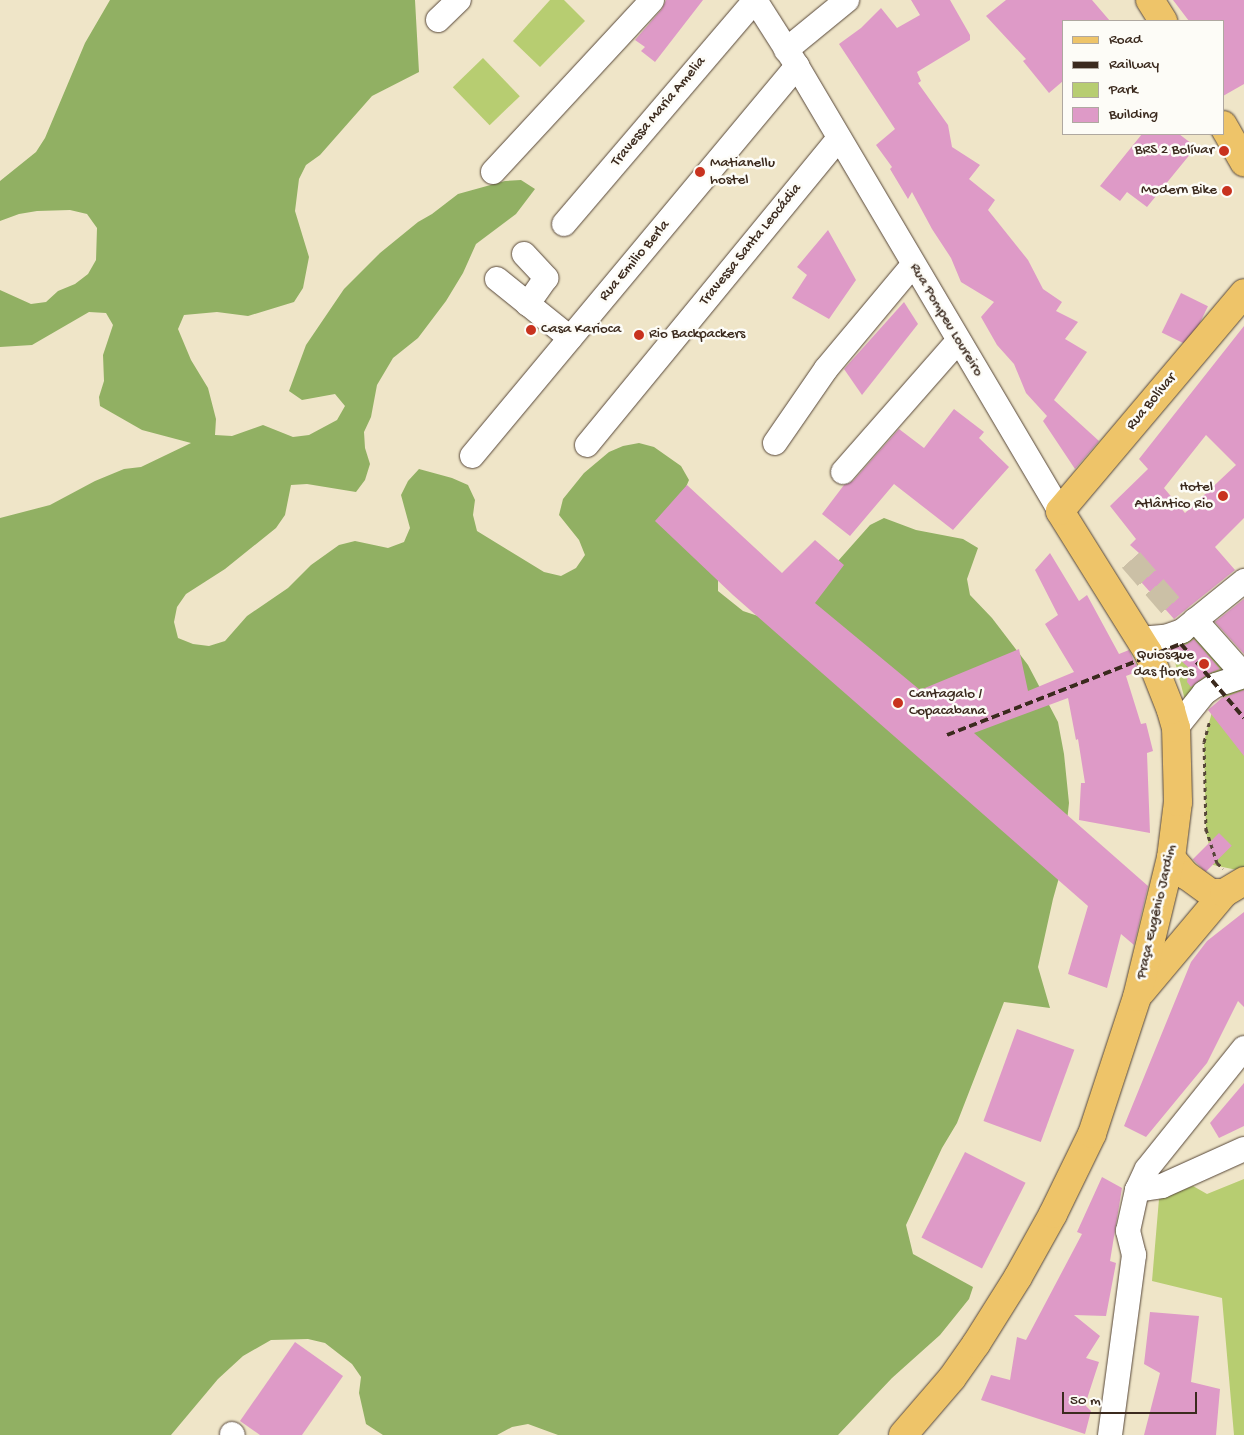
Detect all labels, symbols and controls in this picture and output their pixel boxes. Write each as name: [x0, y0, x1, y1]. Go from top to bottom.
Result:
legend: [1062, 20, 1224, 135]
text: Road: [1109, 31, 1142, 49]
street label: Travessa Maria Amelia: [608, 53, 710, 171]
text: Railway: [1109, 56, 1159, 74]
text: Park: [1109, 81, 1138, 99]
text: Building: [1109, 106, 1158, 124]
place label: BRS 2 Bolívar: [1135, 142, 1214, 160]
marker: BRS 2 Bolívar: [1218, 145, 1230, 157]
place label: Matianellu hostel: [710, 154, 775, 189]
marker: Matianellu hostel: [694, 166, 706, 178]
street label: Travessa Santa Leocádia: [696, 180, 806, 310]
place label: Modern Bike: [1141, 182, 1217, 200]
marker: Modern Bike: [1221, 185, 1233, 197]
street label: Rua Emilio Berla: [596, 217, 674, 305]
street label: Rua Pompeu Loureiro: [905, 260, 987, 380]
place label: Casa Karioca: [541, 321, 621, 339]
marker: Casa Karioca: [525, 324, 537, 336]
place label: Rio Backpackers: [649, 326, 745, 344]
marker: Rio Backpackers: [633, 329, 645, 341]
street label: Rua Bolívar: [1123, 370, 1181, 434]
place label: Hotel Atlântico Rio: [1135, 478, 1213, 513]
marker: Hotel Atlântico Rio: [1217, 490, 1229, 502]
place label: Quiosque das flores: [1134, 646, 1194, 681]
marker: Quiosque das flores: [1198, 658, 1210, 670]
place label: Cantagalo / Copacabana: [909, 685, 986, 720]
marker: Cantagalo / Copacabana: [891, 696, 905, 710]
street label: Praça Eugênio Jardim: [1133, 843, 1181, 981]
scale bar: [1064, 1382, 1199, 1414]
text: 50 m: [1070, 1392, 1101, 1410]

